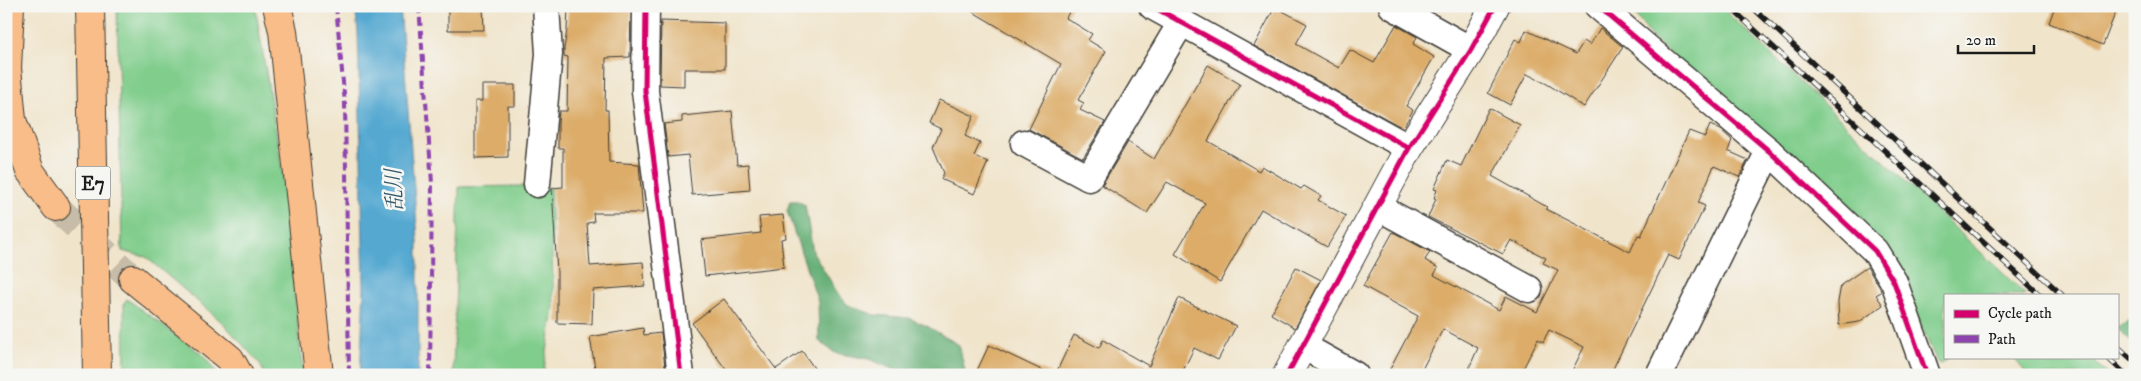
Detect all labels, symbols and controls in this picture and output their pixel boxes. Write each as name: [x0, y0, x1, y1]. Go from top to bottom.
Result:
scale bar: [1958, 22, 2035, 54]
text: 20 m: [1966, 31, 1996, 50]
water label: 乱川: [381, 166, 409, 212]
road number: E7: [76, 167, 110, 200]
legend: [1944, 294, 2118, 358]
text: Cycle path: [1988, 304, 2052, 323]
text: Path: [1988, 330, 2016, 349]

